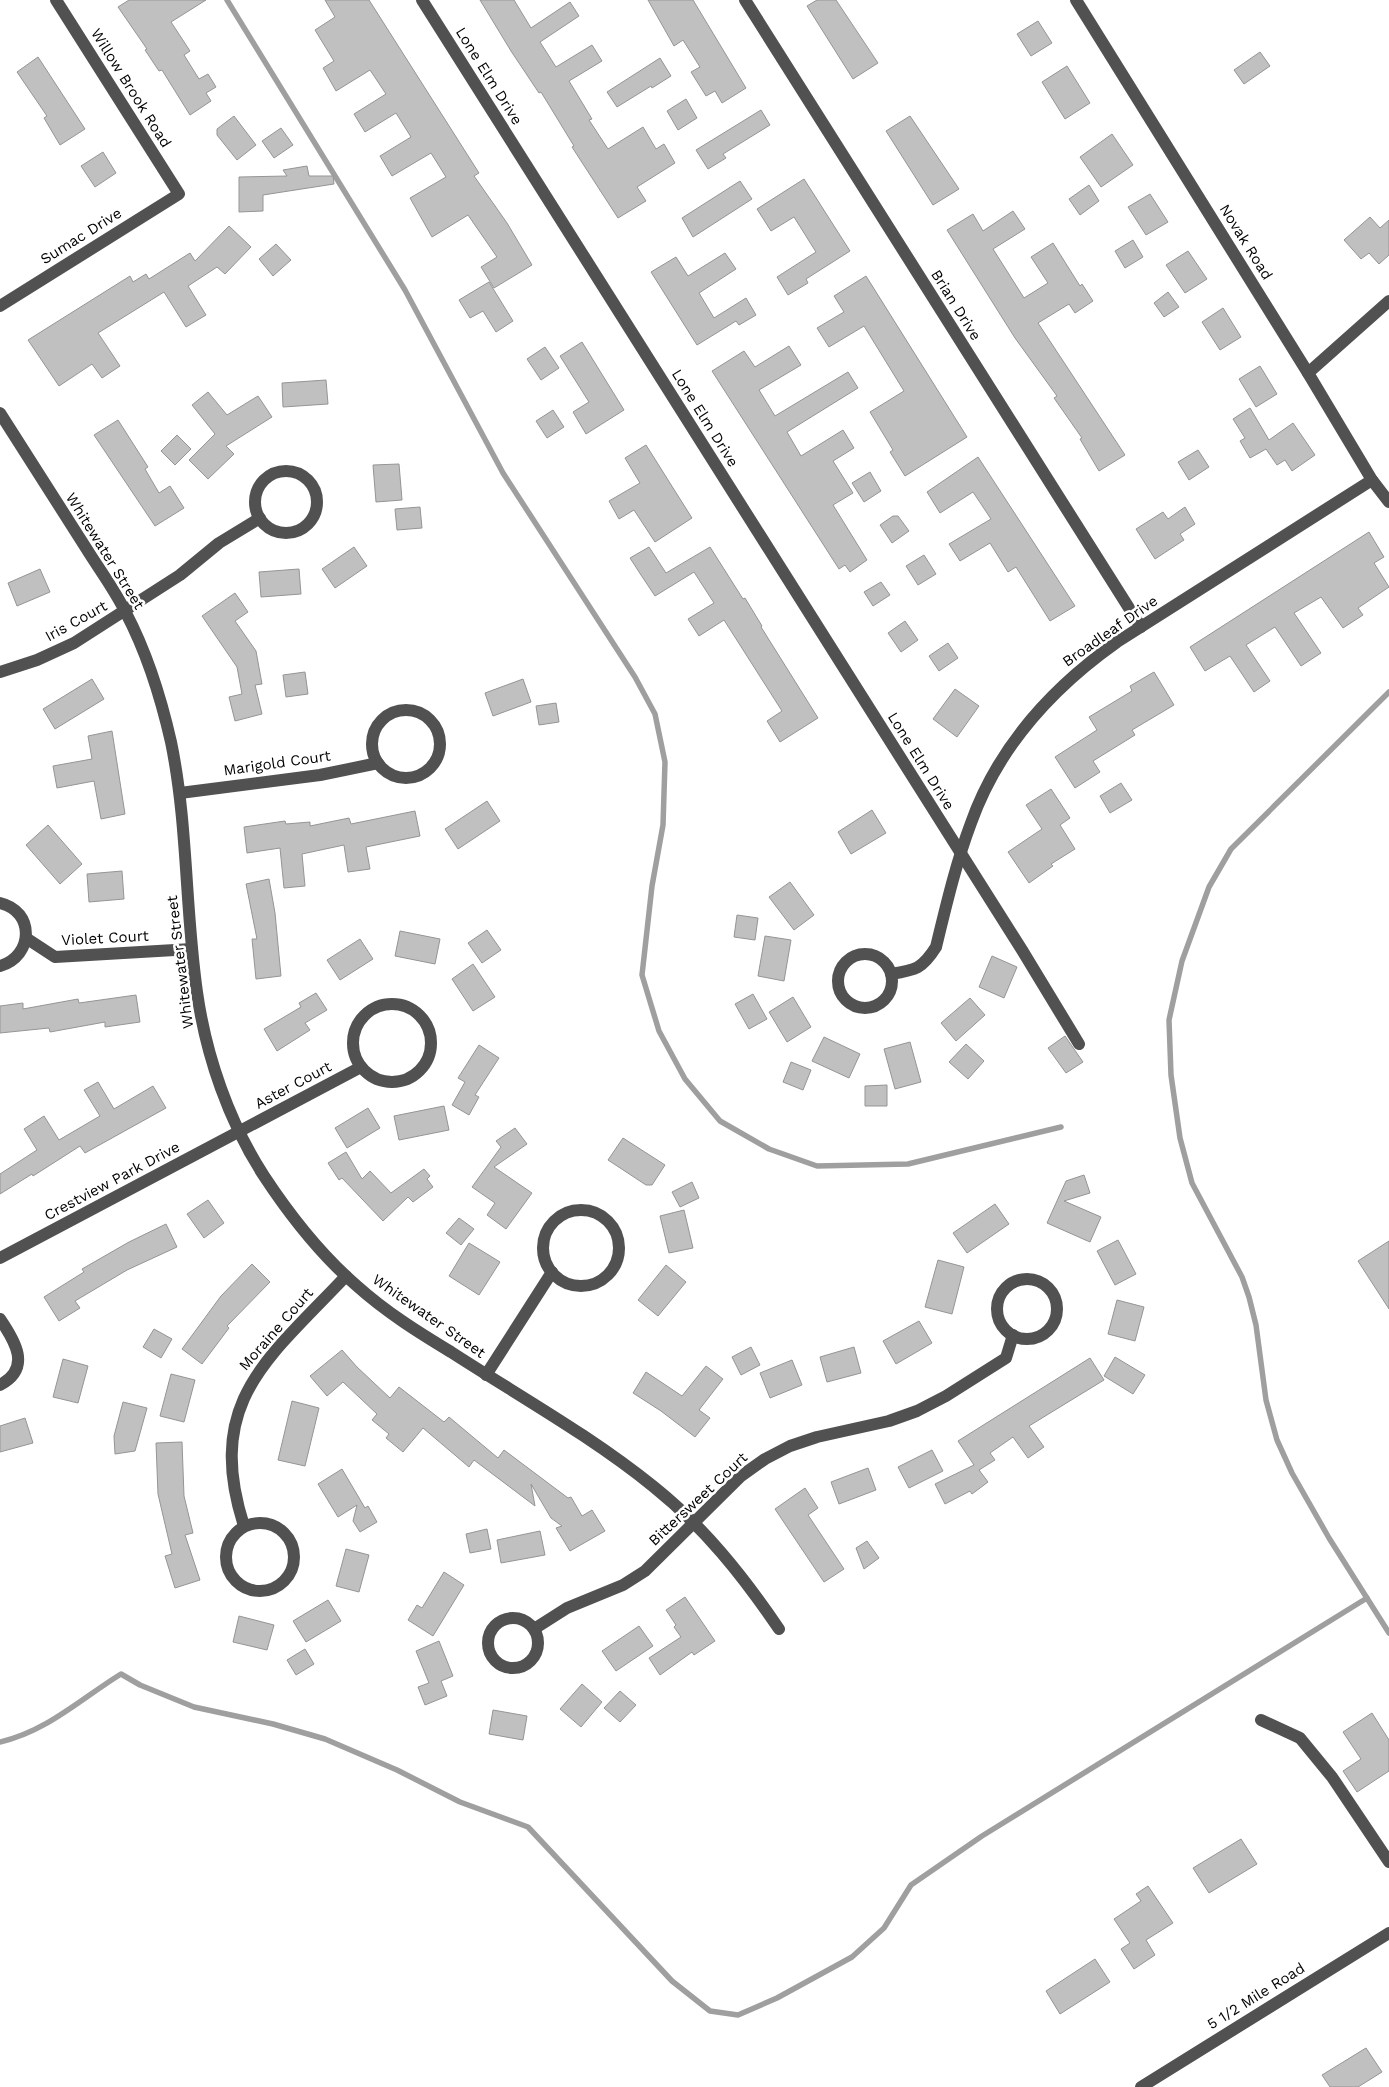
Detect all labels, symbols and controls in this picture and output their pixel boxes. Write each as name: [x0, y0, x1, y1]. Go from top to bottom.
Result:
street label: Lone Elm Drive: [452, 24, 526, 128]
street label: Willow Brook Road: [87, 25, 175, 151]
street label: Novak Road: [1216, 201, 1276, 283]
street label: Sumac Drive: [37, 204, 125, 268]
street label: Brian Drive: [927, 266, 985, 344]
street label: Lone Elm Drive: [668, 366, 742, 470]
street label: Whitewater Street: [62, 489, 149, 613]
street label: Broadleaf Drive: [1059, 592, 1161, 670]
street label: Iris Court: [42, 596, 111, 645]
street label: Lone Elm Drive: [884, 709, 958, 813]
street label: Marigold Court: [222, 746, 332, 779]
street label: Whitewater Street: [163, 894, 197, 1030]
street label: Violet Court: [61, 927, 150, 949]
street label: Aster Court: [252, 1057, 335, 1113]
street label: Crestview Park Drive: [41, 1138, 183, 1224]
street label: Whitewater Street: [369, 1270, 490, 1362]
street label: Moraine Court: [235, 1283, 317, 1374]
street label: Bittersweet Court: [645, 1448, 752, 1549]
street label: 5 1/2 Mile Road: [1204, 1959, 1308, 2033]

